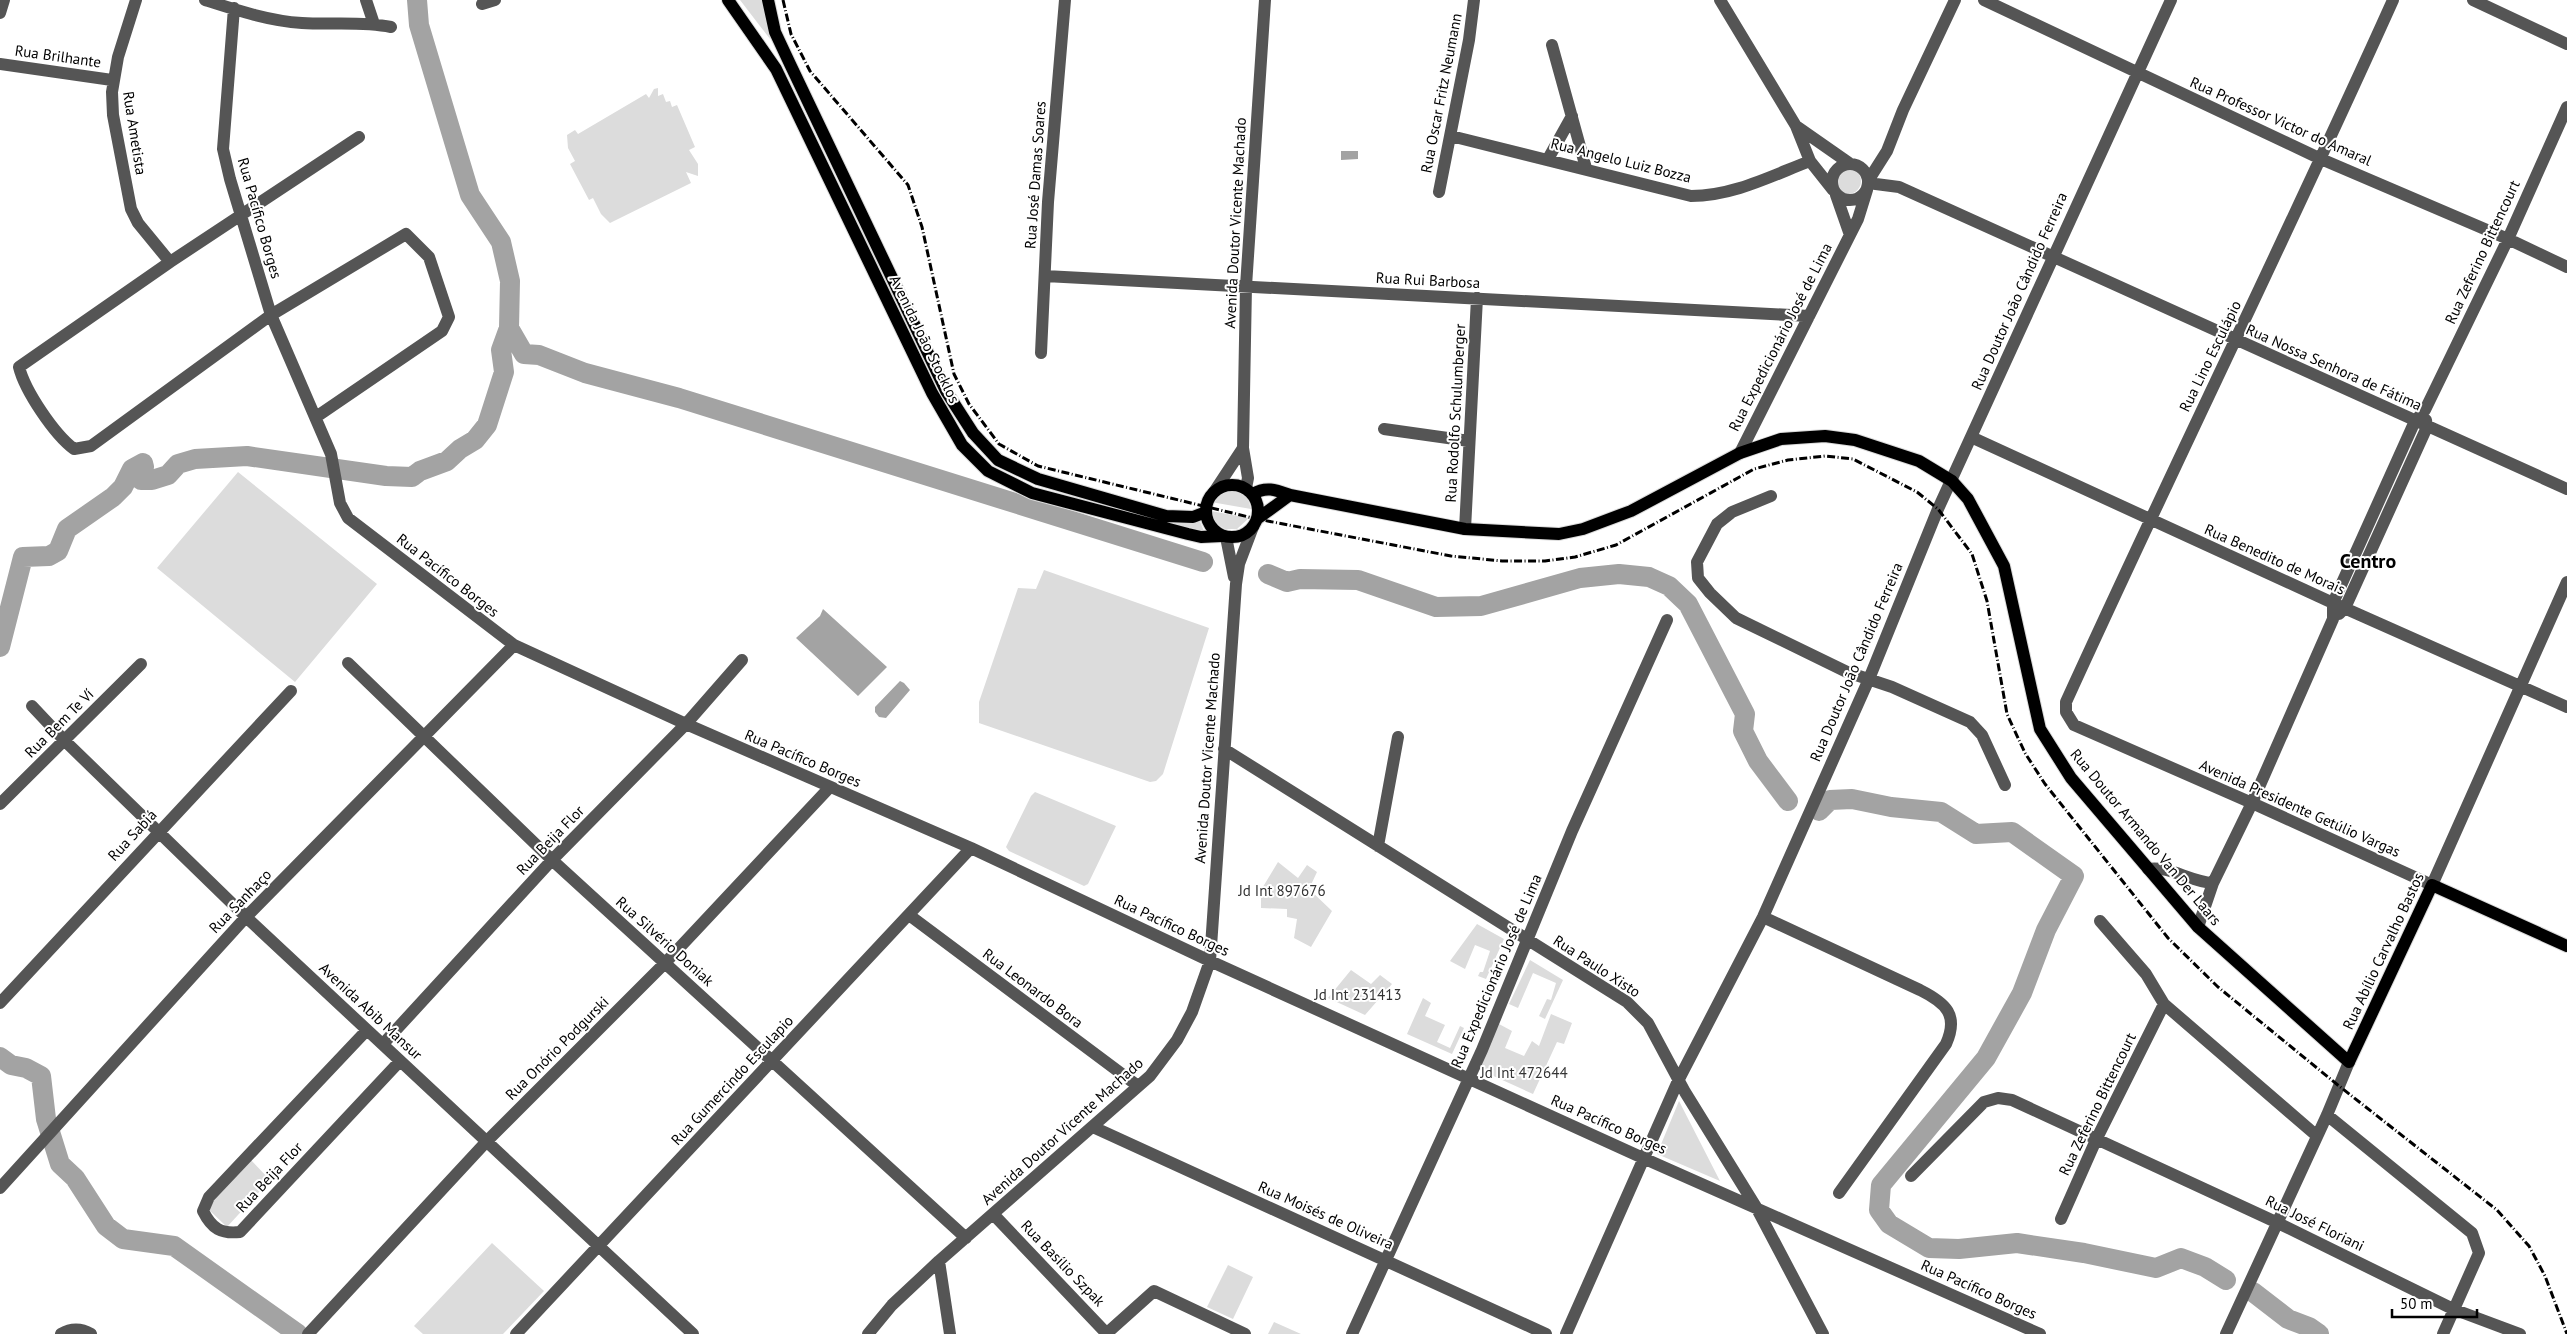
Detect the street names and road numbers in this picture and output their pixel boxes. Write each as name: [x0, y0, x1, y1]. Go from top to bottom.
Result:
street label: Rua Oscar Fritz Neumann: [1416, 12, 1466, 174]
street label: Rua Brilhante: [14, 41, 102, 71]
street label: Rua Professor Victor do Amaral: [2187, 72, 2375, 170]
street label: Rua Ametista: [119, 90, 151, 176]
street label: Rua José Damas Soares: [1020, 100, 1050, 250]
street label: Avenida Doutor Vicente Machado: [1220, 117, 1250, 329]
street label: Rua Angelo Luiz Bozza: [1549, 133, 1693, 187]
street label: Rua Pacífico Borges: [234, 155, 286, 281]
street label: Rua Zeferino Bittencourt: [2440, 177, 2524, 327]
street label: Rua Doutor João Cândido Ferreira: [1967, 189, 2071, 393]
street label: Rua Expedicionário José de Lima: [1724, 240, 1836, 434]
street label: Rua Rui Barbosa: [1375, 268, 1481, 292]
street label: Avenida João Stocklos: [886, 272, 964, 406]
street label: Rua Lino Esculápio: [2175, 297, 2245, 415]
street label: Rua Nossa Senhora de Fátima: [2243, 320, 2425, 414]
street label: Rua Rodolfo Schulumberger: [1441, 323, 1469, 503]
street label: Rua Benedito de Morais: [2202, 519, 2348, 599]
street label: Rua Pacífico Borges: [393, 529, 503, 621]
street label: Rua Doutor João Cândido Ferreira: [1805, 560, 1907, 764]
street label: Avenida Doutor Vicente Machado: [1190, 652, 1224, 864]
street label: Rua Bem Te Ví: [21, 685, 97, 761]
street label: Rua Pacífico Borges: [742, 725, 864, 791]
street label: Rua Doutor Armando Van Der Laars: [2066, 745, 2226, 929]
street label: Avenida Presidente Getúlio Vargas: [2197, 755, 2403, 861]
street label: Rua Beija Flor: [512, 801, 588, 879]
street label: Rua Sabiá: [103, 805, 161, 865]
street label: Rua Sanhaço: [205, 865, 275, 937]
street label: Rua Abílio Carvalho Bastos: [2338, 869, 2428, 1033]
street label: Rua Expedicionário José de Lima: [1446, 871, 1546, 1071]
street label: Rua Pacífico Borges: [1111, 890, 1233, 960]
street label: Rua Silvério Doniak: [612, 892, 718, 990]
street label: Rua Paulo Xisto: [1550, 931, 1644, 1001]
street label: Rua Leonardo Bora: [979, 944, 1087, 1032]
street label: Avenida Abib Mansur: [315, 958, 427, 1064]
street label: Rua Onório Podgurski: [501, 992, 613, 1104]
street label: Rua Gumercindo Esculapio: [667, 1011, 797, 1149]
street label: Rua Zeferino Bittencourt: [2054, 1030, 2140, 1178]
street label: Avenida Doutor Vicente Machado: [977, 1053, 1147, 1209]
street label: Rua Pacífico Borges: [1548, 1090, 1670, 1158]
street label: Rua Beija Flor: [232, 1138, 306, 1216]
street label: Rua Moisés de Oliveira: [1255, 1177, 1397, 1253]
street label: Rua José Floriani: [2262, 1191, 2368, 1255]
street label: Rua Basílio Szpak: [1017, 1216, 1110, 1311]
street label: Rua Pacífico Borges: [1918, 1255, 2040, 1323]

